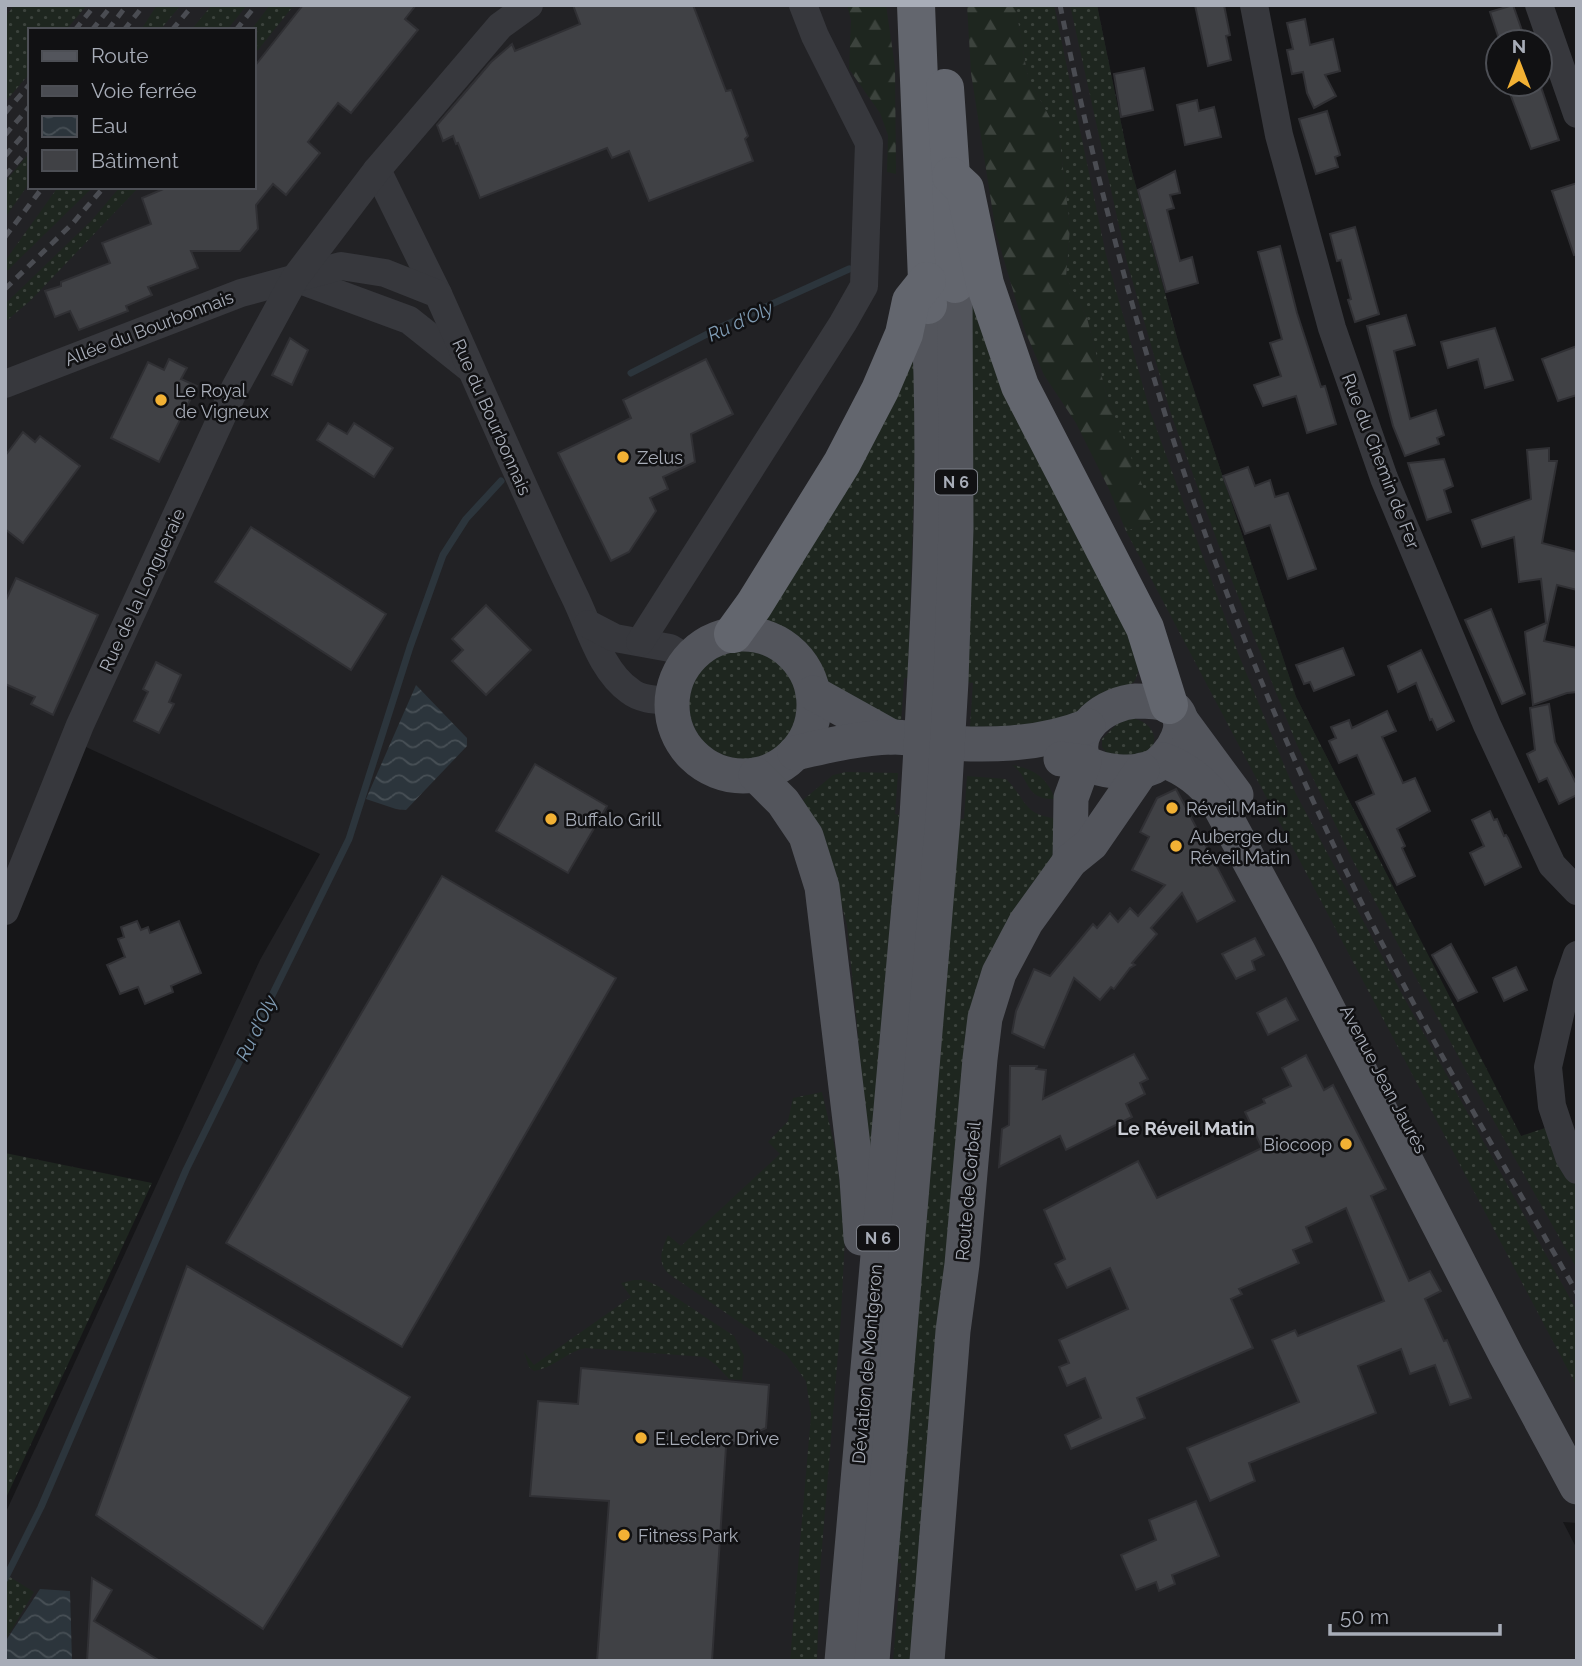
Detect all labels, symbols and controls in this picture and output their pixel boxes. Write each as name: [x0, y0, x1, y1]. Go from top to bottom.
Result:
legend: [28, 28, 256, 189]
north arrow: [1484, 28, 1554, 98]
text: N: [1512, 35, 1526, 57]
text: Route: [91, 43, 149, 68]
text: Voie ferrée: [91, 78, 197, 103]
text: Eau: [91, 113, 128, 138]
text: Bâtiment: [91, 148, 179, 173]
street label: Allée du Bourbonnais: [62, 286, 237, 370]
water label: Ru d'Oly: [704, 296, 777, 346]
street label: Rue du Bourbonnais: [448, 336, 536, 499]
street label: Rue du Chemin de Fer: [1338, 370, 1424, 552]
place label: Le Royal de Vigneux: [175, 380, 269, 422]
marker: Le Royal de Vigneux: [153, 392, 169, 408]
place label: Zelus: [637, 447, 683, 468]
marker: Zelus: [615, 449, 631, 465]
road number: N 6: [935, 470, 977, 495]
street label: Rue de la Longueraie: [95, 505, 189, 675]
place label: Réveil Matin: [1186, 798, 1286, 819]
marker: Réveil Matin: [1164, 800, 1180, 816]
place label: Buffalo Grill: [565, 809, 661, 830]
marker: Buffalo Grill: [543, 811, 559, 827]
place label: Auberge du Réveil Matin: [1190, 826, 1290, 868]
marker: Auberge du Réveil Matin: [1168, 838, 1184, 854]
water label: Ru d'Oly: [231, 991, 282, 1064]
street label: Avenue Jean Jaurès: [1336, 1001, 1432, 1157]
district label: Le Réveil Matin: [1117, 1117, 1255, 1139]
street label: Route de Corbeil: [951, 1120, 985, 1262]
place label: Biocoop: [1263, 1134, 1332, 1155]
marker: Biocoop: [1338, 1136, 1354, 1152]
road number: N 6: [857, 1226, 899, 1250]
street label: Déviation de Montgeron: [848, 1263, 886, 1465]
place label: E.Leclerc Drive: [655, 1428, 779, 1449]
marker: E.Leclerc Drive: [633, 1430, 649, 1446]
place label: Fitness Park: [638, 1525, 739, 1546]
marker: Fitness Park: [616, 1527, 632, 1543]
scale bar: [1330, 1592, 1500, 1636]
text: 50 m: [1340, 1604, 1389, 1629]

